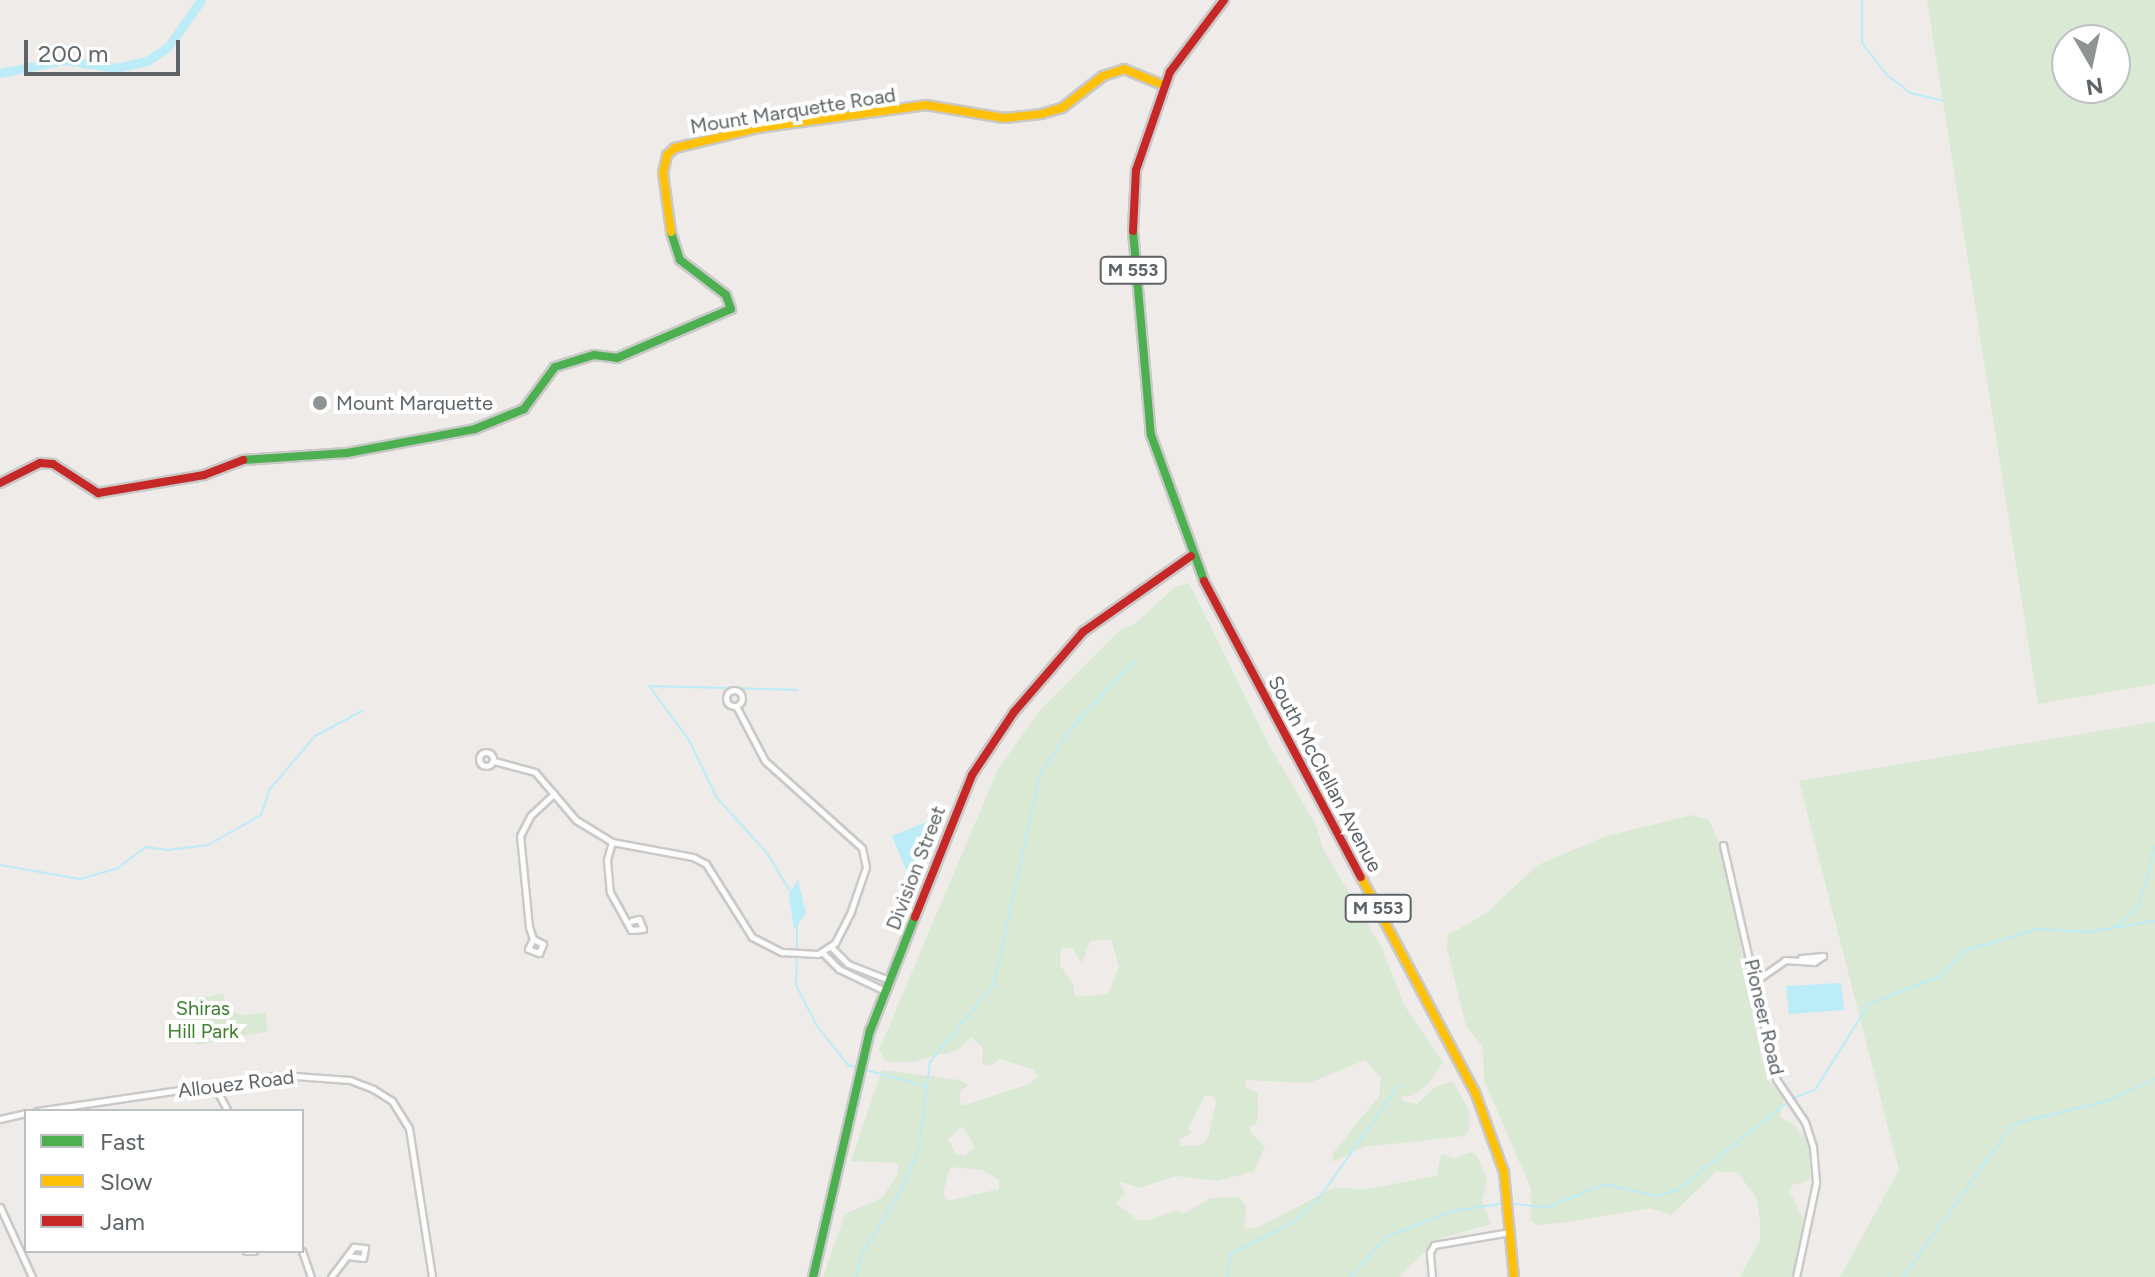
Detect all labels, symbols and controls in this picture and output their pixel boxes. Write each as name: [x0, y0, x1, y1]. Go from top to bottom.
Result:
scale bar: [28, 24, 184, 74]
north arrow: [2051, 24, 2131, 104]
text: 200 m: [38, 39, 109, 68]
text: N: [2084, 72, 2105, 101]
street label: Mount Marquette Road: [688, 83, 898, 139]
road number: M 553: [1099, 256, 1167, 284]
place label: Mount Marquette: [336, 391, 493, 415]
marker: Mount Marquette: [311, 394, 329, 412]
street label: South McClellan Avenue: [1263, 672, 1387, 876]
street label: Division Street: [881, 803, 951, 933]
road number: M 553: [1344, 894, 1412, 922]
street label: Pioneer Road: [1739, 957, 1789, 1077]
park label: Shiras Hill Park: [167, 997, 239, 1044]
street label: Allouez Road: [177, 1065, 295, 1103]
legend: [24, 1109, 304, 1253]
text: Fast: [100, 1127, 145, 1156]
text: Slow: [100, 1167, 152, 1196]
text: Jam: [100, 1207, 145, 1236]

